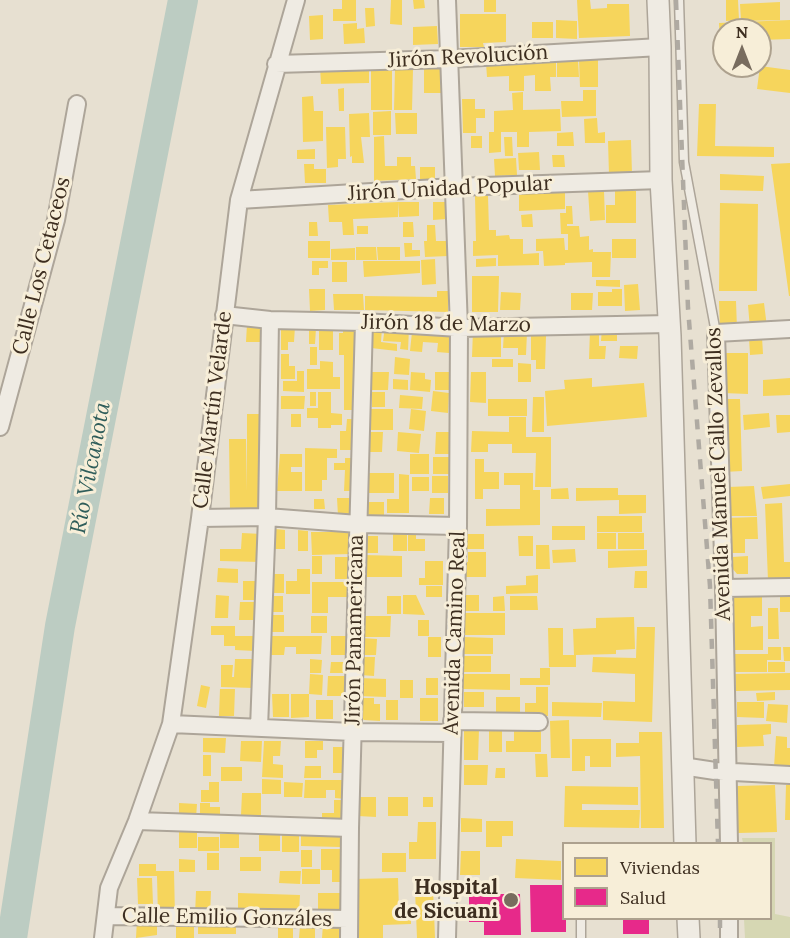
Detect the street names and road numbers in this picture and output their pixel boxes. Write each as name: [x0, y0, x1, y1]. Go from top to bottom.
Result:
street label: Jirón Revolución: [387, 40, 549, 74]
street label: Jirón Unidad Popular: [347, 171, 553, 207]
street label: Calle Los Cetaceos: [8, 174, 76, 358]
street label: Calle Martín Velarde: [188, 310, 238, 510]
street label: Jirón 18 de Marzo: [361, 310, 531, 338]
street label: Avenida Manuel Callo Zevallos: [701, 327, 737, 621]
street label: Avenida Camino Real: [439, 531, 471, 735]
street label: Jirón Panamericana: [341, 534, 369, 726]
street label: Calle Emilio Gonzáles: [122, 904, 332, 932]

